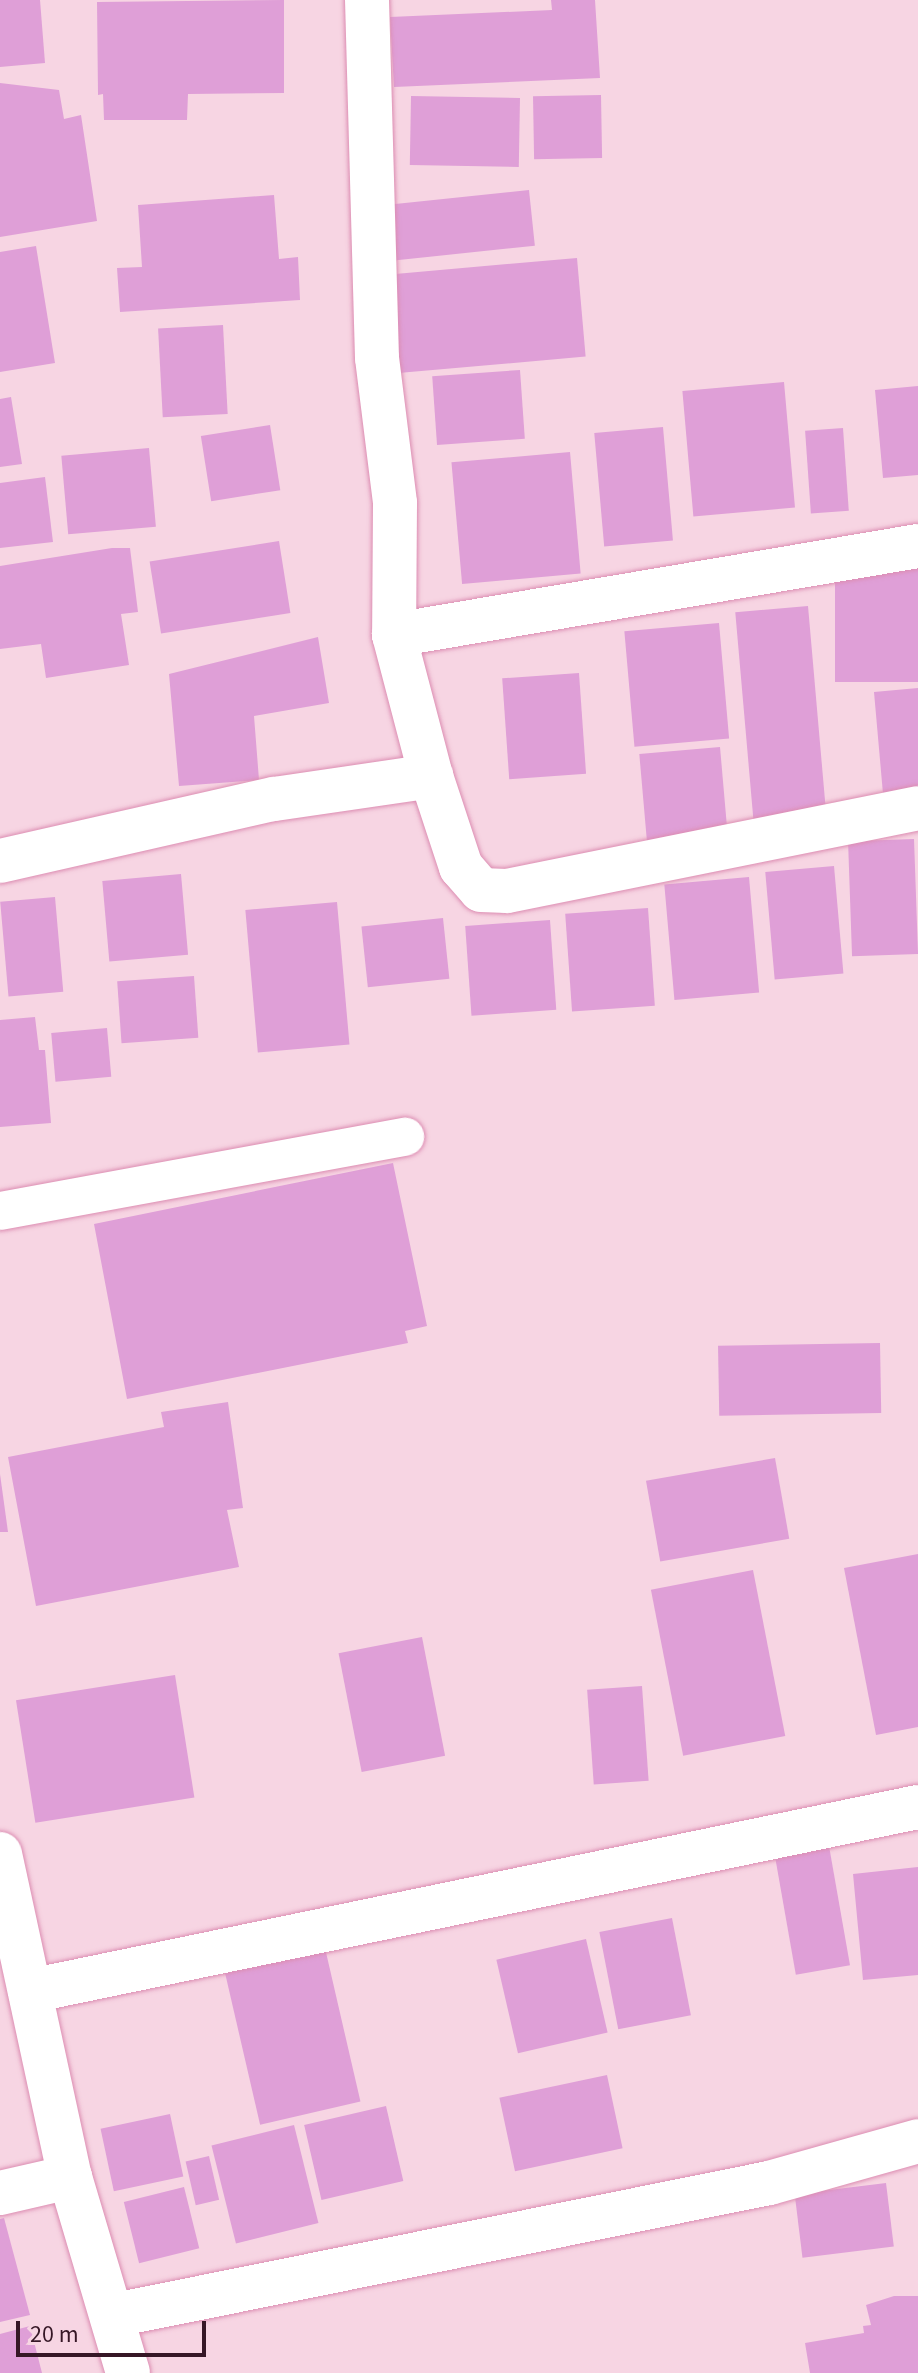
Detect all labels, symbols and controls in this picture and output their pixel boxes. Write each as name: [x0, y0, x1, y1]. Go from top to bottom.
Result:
scale bar: [20, 2305, 210, 2355]
text: 20 m: [30, 2317, 79, 2352]

